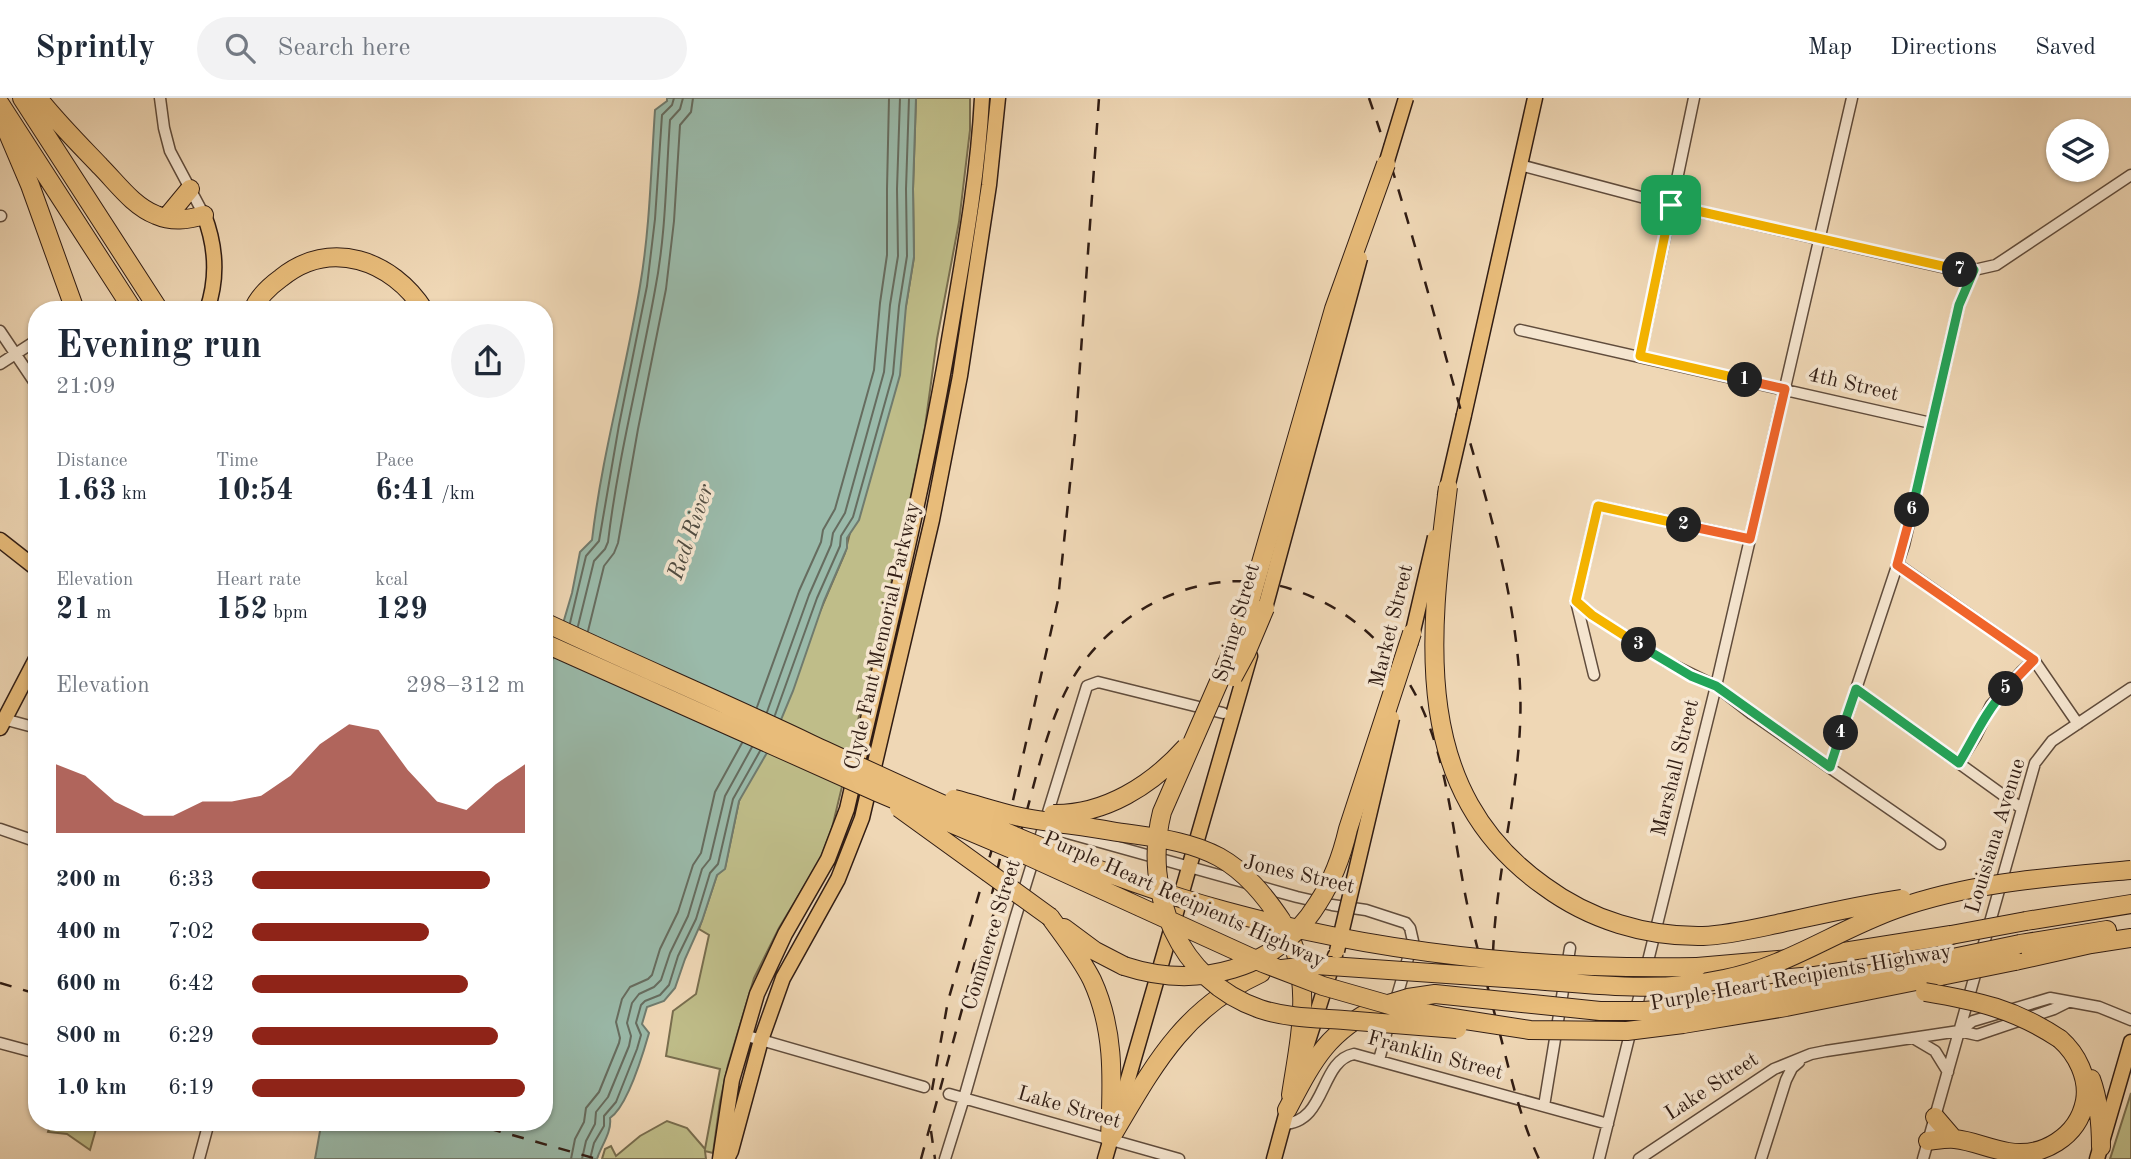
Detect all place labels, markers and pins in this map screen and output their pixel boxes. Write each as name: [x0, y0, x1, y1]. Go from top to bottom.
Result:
pin: [1641, 175, 1701, 235]
pin: 7: [1942, 252, 1978, 288]
pin: 1: [1728, 362, 1762, 398]
pin: 6: [1895, 492, 1930, 528]
pin: 2: [1666, 508, 1702, 542]
pin: 3: [1622, 628, 1656, 662]
pin: 5: [1988, 672, 2024, 706]
pin: 4: [1824, 716, 1858, 750]

